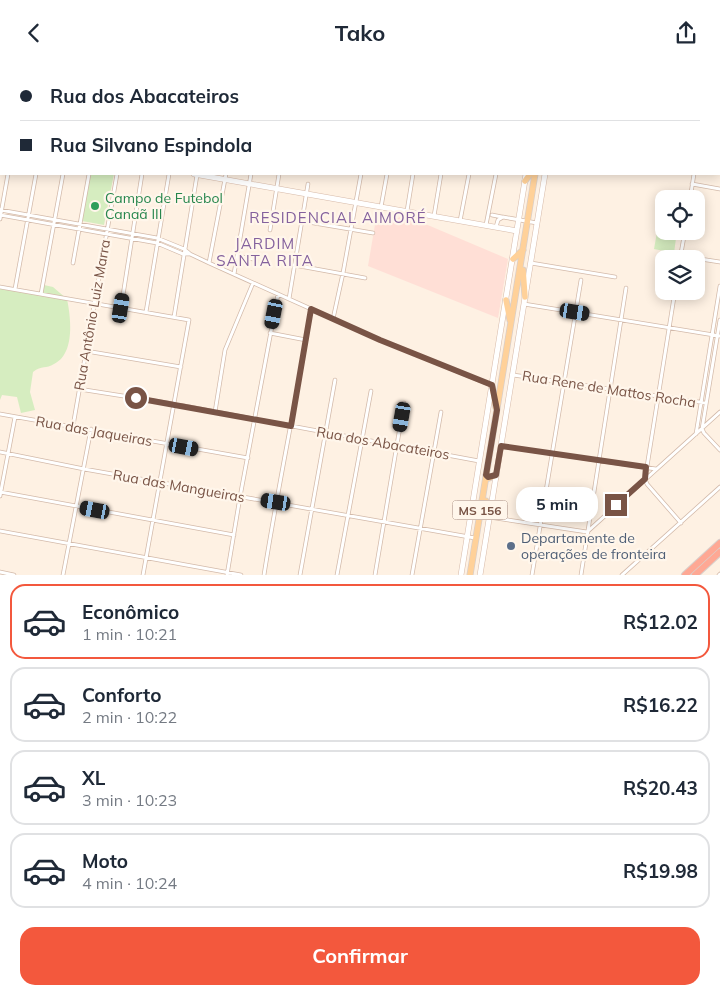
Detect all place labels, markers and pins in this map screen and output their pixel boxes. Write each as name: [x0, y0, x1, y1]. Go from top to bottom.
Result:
place label: Campo de Futebol Canaã III: [105, 189, 223, 223]
marker: Campo de Futebol Canaã III: [89, 200, 101, 212]
place label: Departamente de operações de fronteira: [521, 529, 666, 563]
marker: Departamente de operações de fronteira: [505, 540, 517, 552]

